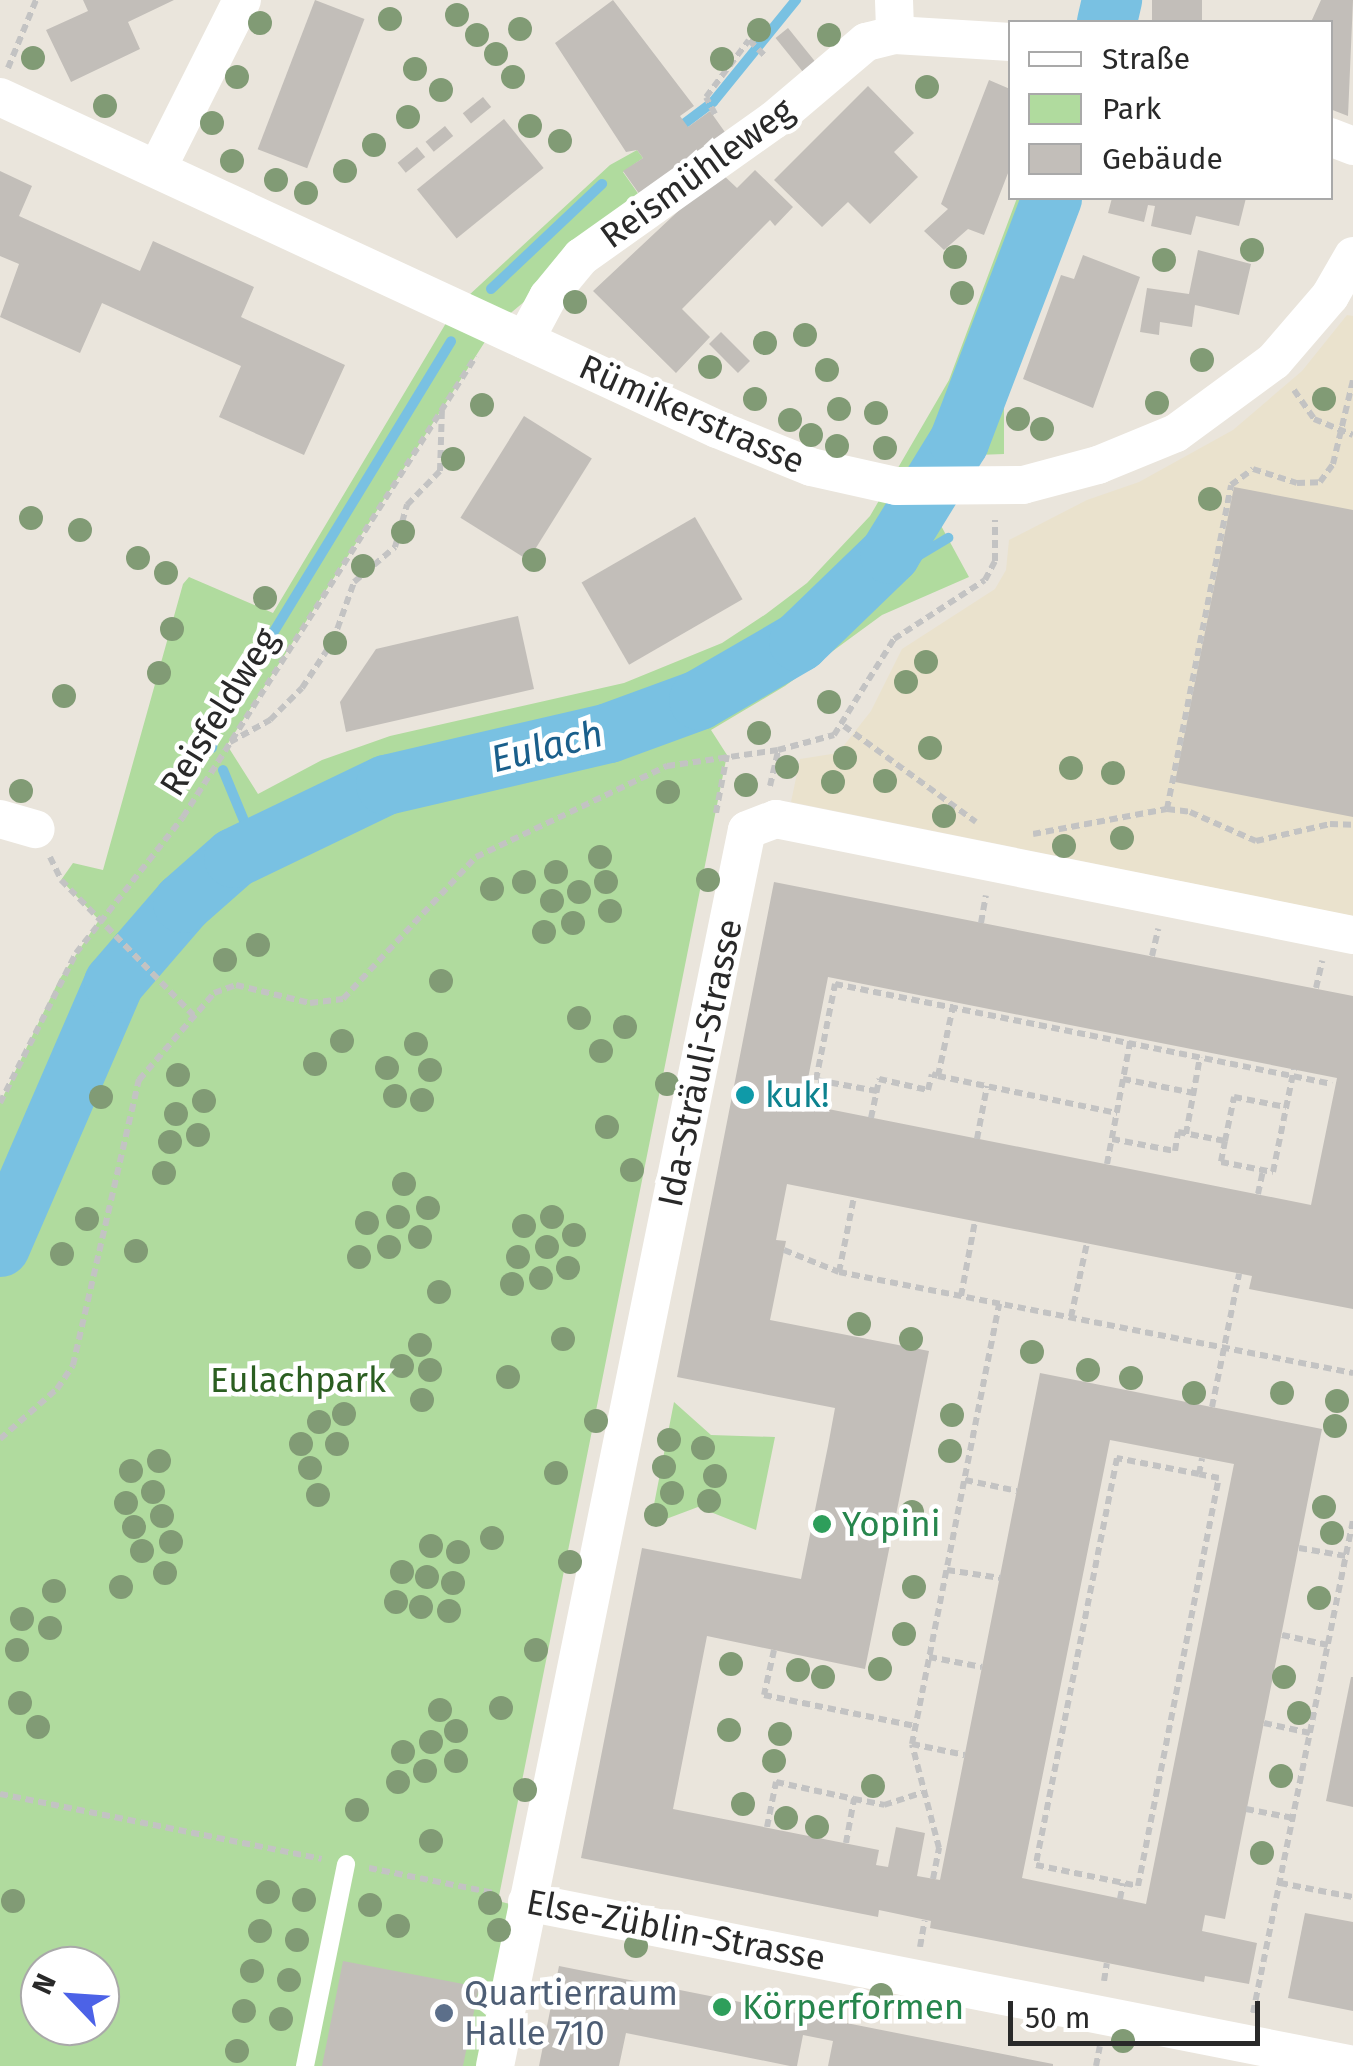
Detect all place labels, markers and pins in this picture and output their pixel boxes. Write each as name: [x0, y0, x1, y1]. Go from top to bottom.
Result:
place label: kuk!: [765, 1074, 830, 1116]
marker: kuk!: [734, 1084, 756, 1106]
place label: Yopini: [842, 1503, 941, 1545]
marker: Yopini: [811, 1513, 833, 1535]
place label: Quartierraum Halle 710: [464, 1972, 678, 2054]
place label: Körperformen: [742, 1986, 964, 2028]
marker: Körperformen: [711, 1996, 733, 2018]
marker: Quartierraum Halle 710: [433, 2002, 455, 2024]

